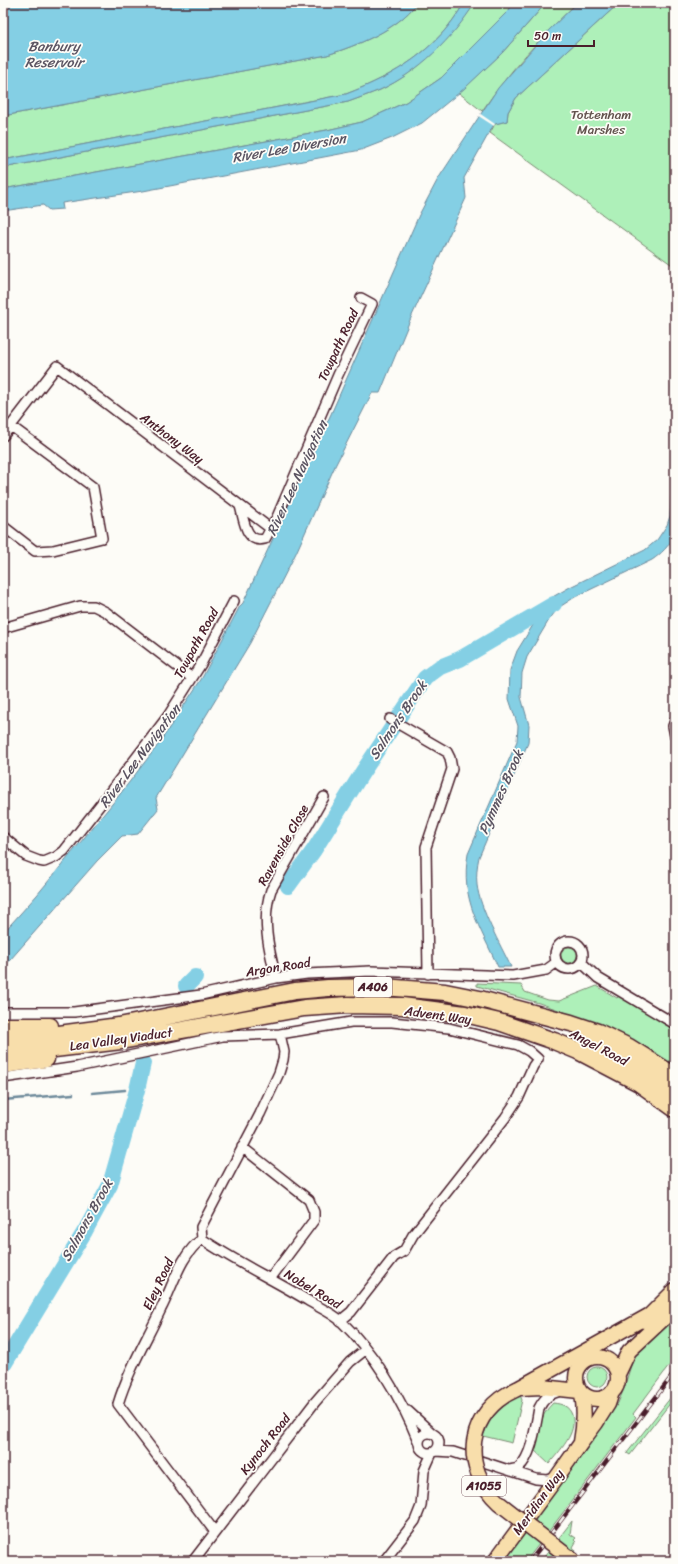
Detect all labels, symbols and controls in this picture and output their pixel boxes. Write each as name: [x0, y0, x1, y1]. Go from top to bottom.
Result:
scale bar: [528, 22, 594, 48]
text: 50 m: [534, 25, 561, 47]
water label: Banbury Reservoir: [25, 34, 86, 75]
park label: Tottenham Marshes: [571, 103, 631, 141]
water label: River Lee Diversion: [230, 125, 349, 170]
street label: Towpath Road: [311, 304, 365, 385]
street label: Anthony Way: [134, 406, 209, 470]
water label: River Lee Navigation: [259, 415, 335, 540]
street label: Towpath Road: [167, 602, 226, 683]
water label: Salmons Brook: [362, 674, 435, 765]
water label: River Lee Navigation: [92, 697, 188, 813]
water label: Pymmes Brook: [471, 744, 531, 838]
street label: Ravenside Close: [251, 800, 315, 890]
street label: Argon Road: [243, 950, 313, 984]
road number: A406: [354, 977, 392, 997]
street label: Advent Way: [402, 999, 473, 1031]
street label: Lea Valley Viaduct: [68, 1020, 175, 1058]
street label: Angel Road: [565, 1021, 634, 1073]
water label: Salmons Brook: [54, 1173, 121, 1266]
street label: Eley Road: [136, 1253, 181, 1314]
street label: Nobel Road: [280, 1263, 347, 1316]
street label: Kynoch Road: [234, 1407, 297, 1480]
street label: Meridian Way: [506, 1464, 570, 1540]
road number: A1055: [462, 1476, 506, 1496]

